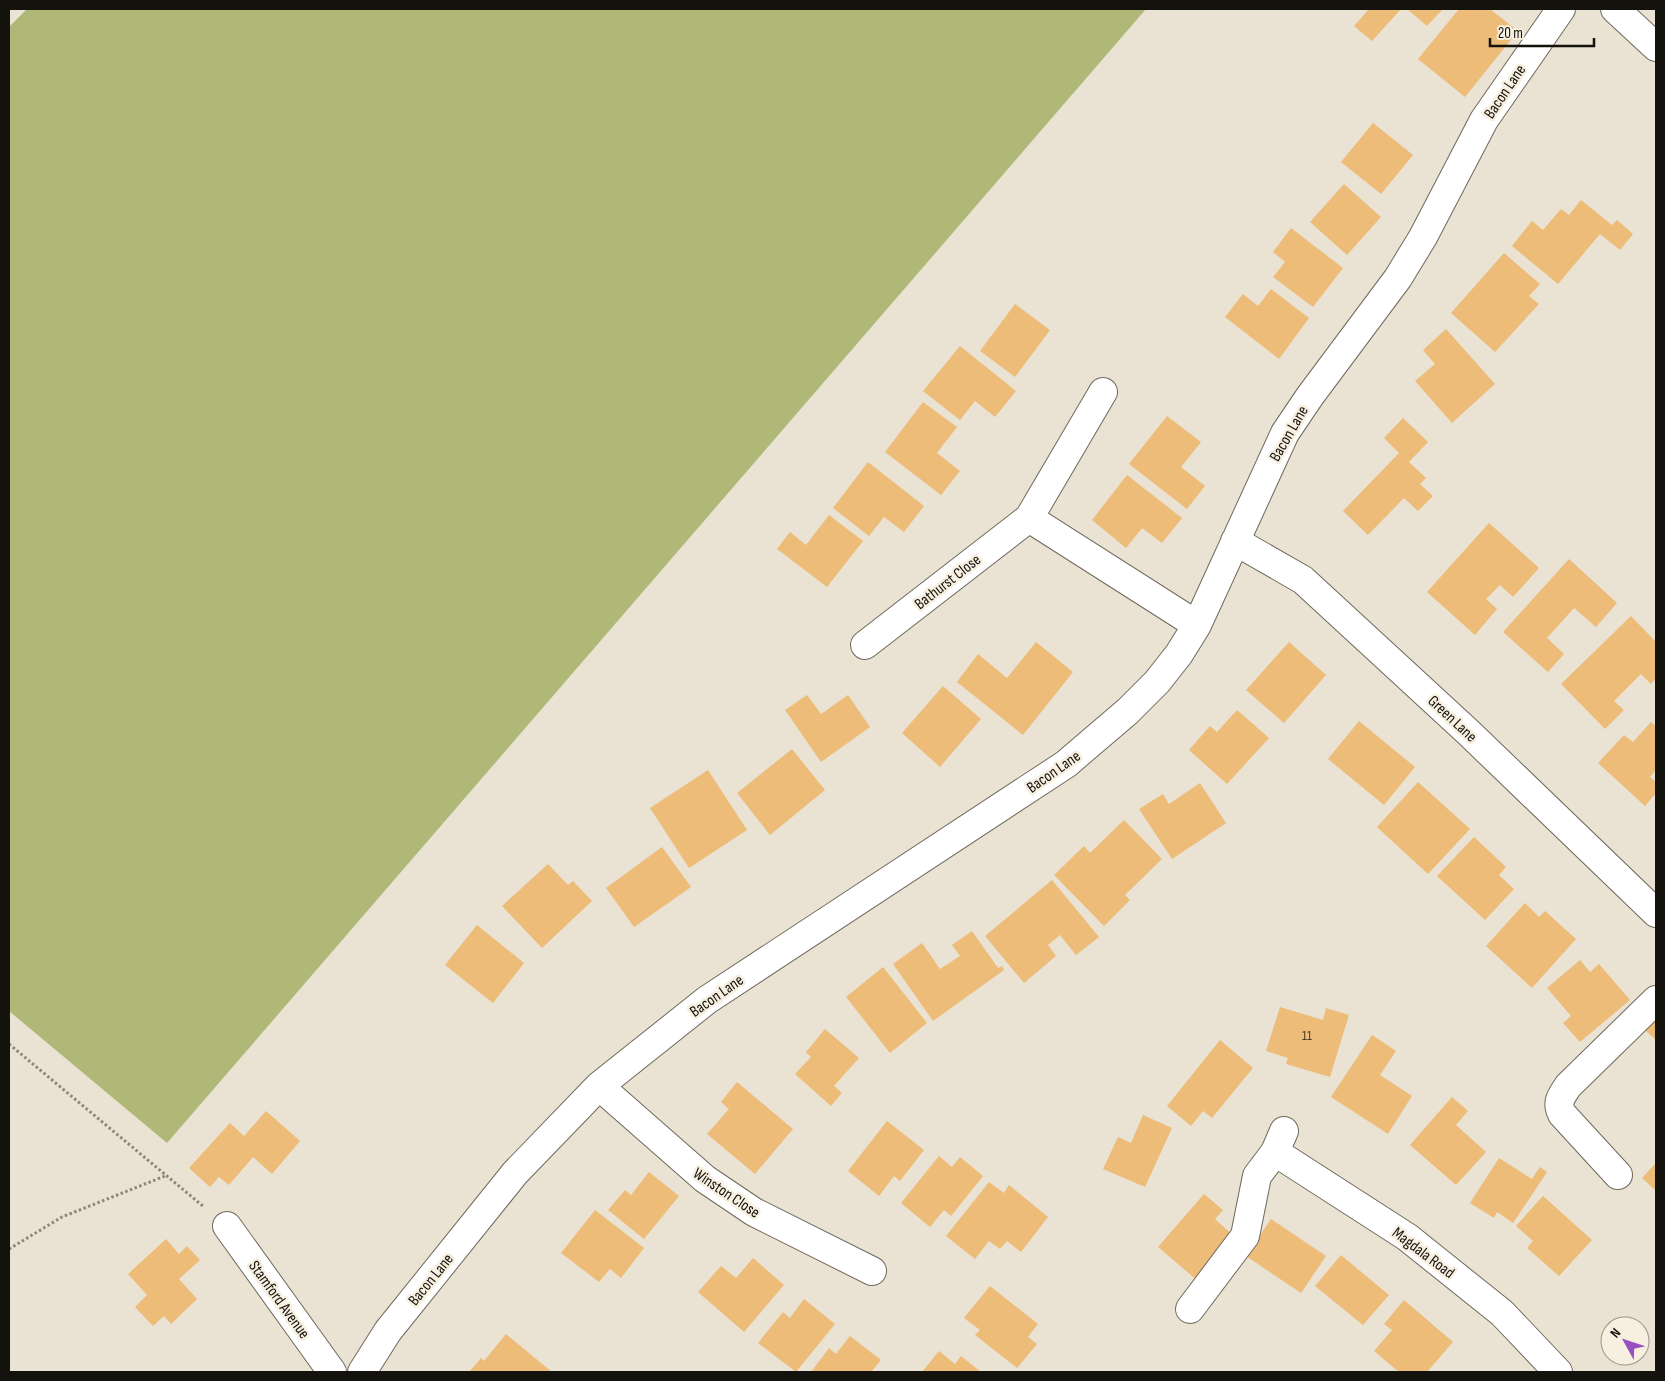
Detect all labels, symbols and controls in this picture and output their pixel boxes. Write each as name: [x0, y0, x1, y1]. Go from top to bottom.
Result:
scale bar: [1490, 15, 1594, 47]
text: 20 m: [1498, 24, 1523, 43]
street label: Bacon Lane: [1480, 61, 1530, 122]
street label: Bacon Lane: [1266, 403, 1313, 465]
street label: Bathurst Close: [911, 550, 985, 614]
street label: Green Lane: [1424, 692, 1480, 746]
street label: Bacon Lane: [1023, 747, 1084, 798]
street label: Bacon Lane: [686, 971, 747, 1022]
house number: 11: [1302, 1027, 1312, 1044]
street label: Winston Close: [689, 1164, 763, 1222]
street label: Magdala Road: [1388, 1224, 1458, 1283]
street label: Bacon Lane: [405, 1250, 458, 1310]
street label: Stamford Avenue: [244, 1257, 313, 1343]
north arrow: [1600, 1316, 1650, 1366]
text: N: [1607, 1325, 1624, 1341]

